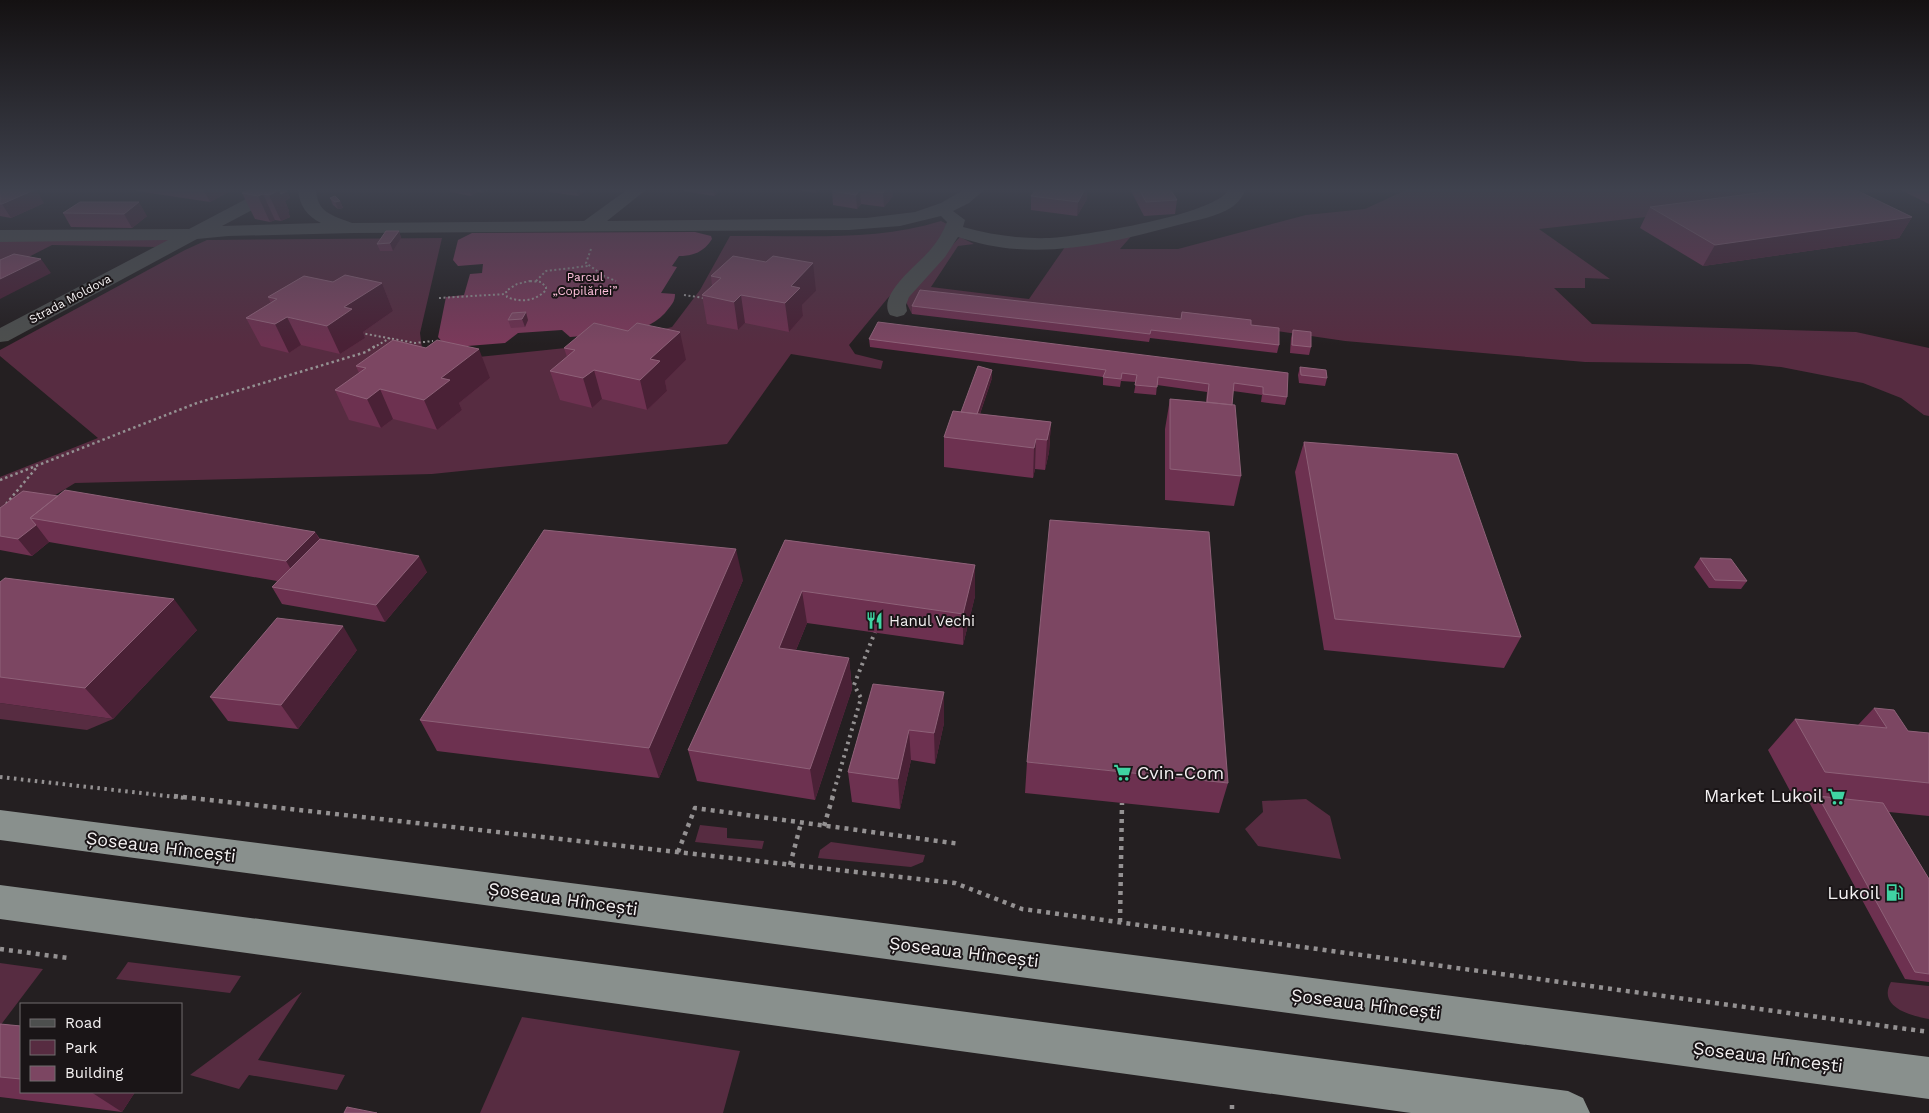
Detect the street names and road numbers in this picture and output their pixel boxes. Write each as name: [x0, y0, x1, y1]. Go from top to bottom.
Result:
street label: Strada Moldova: [27, 271, 114, 327]
street label: Șoseaua Hîncești: [85, 827, 237, 866]
street label: Șoseaua Hîncești: [487, 878, 639, 919]
street label: Șoseaua Hîncești: [888, 932, 1040, 971]
street label: Șoseaua Hîncești: [1290, 984, 1442, 1023]
street label: Șoseaua Hîncești: [1692, 1037, 1844, 1076]

